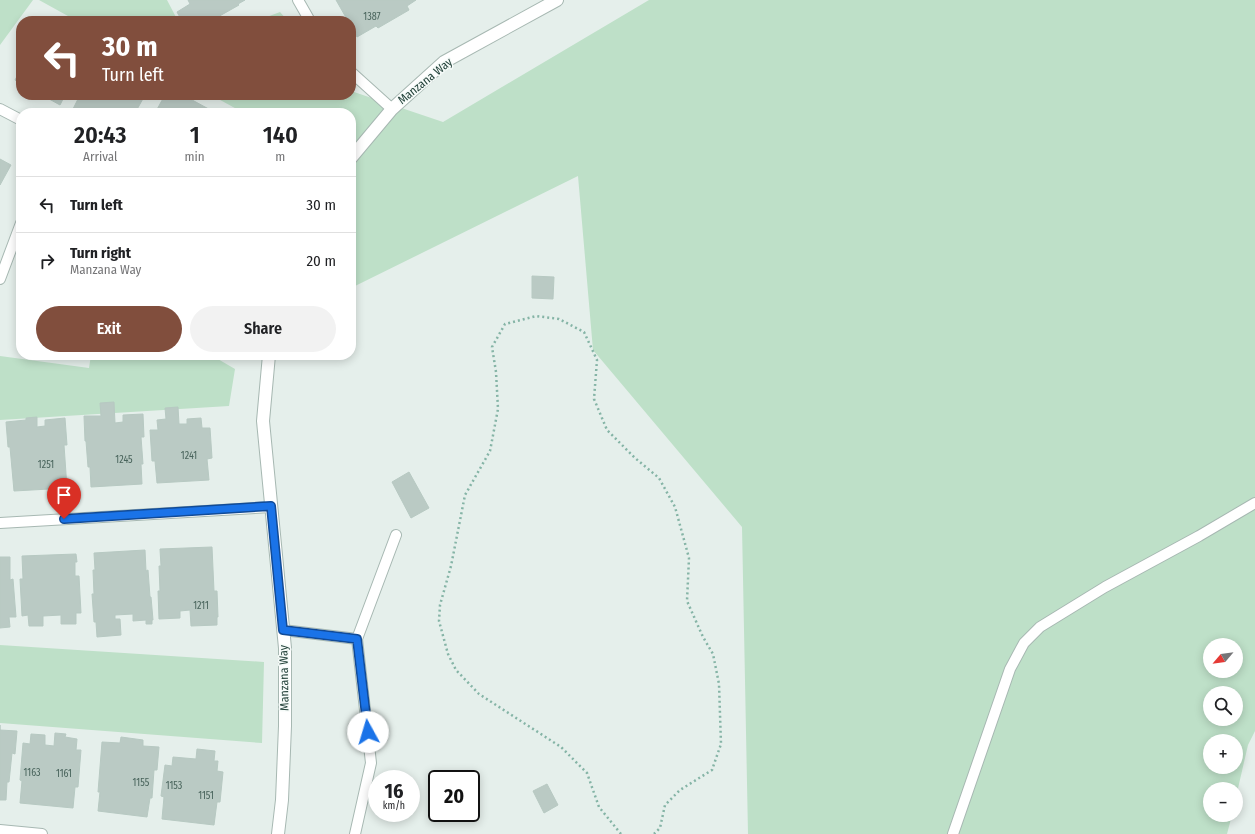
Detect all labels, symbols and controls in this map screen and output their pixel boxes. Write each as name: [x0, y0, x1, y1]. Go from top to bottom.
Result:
house number: 1387: [363, 11, 381, 23]
text: 30 m: [102, 30, 158, 63]
icon: left: [36, 32, 88, 84]
street label: Manzana Way: [395, 54, 456, 107]
text: Turn left: [102, 64, 164, 86]
text: 20:43: [74, 121, 127, 149]
text: 1: [190, 121, 200, 149]
text: 140: [263, 121, 298, 149]
text: Arrival: [83, 149, 118, 164]
text: min: [185, 149, 205, 164]
text: m: [275, 149, 285, 164]
icon: left: [36, 194, 58, 216]
text: Turn left: [70, 196, 123, 214]
text: 30 m: [306, 196, 336, 214]
text: Turn right: [70, 244, 131, 262]
icon: right: [36, 250, 58, 272]
text: 20 m: [307, 252, 336, 270]
text: Manzana Way: [70, 262, 141, 277]
button: Exit: [36, 306, 182, 352]
button: Share: [190, 306, 336, 352]
house number: 1241: [181, 450, 197, 462]
house number: 1245: [115, 454, 133, 466]
house number: 1251: [38, 459, 54, 471]
pin: [47, 478, 81, 519]
icon: arrive: [53, 484, 75, 506]
house number: 1211: [193, 600, 209, 612]
north arrow: [1203, 638, 1243, 678]
map controls: [1203, 638, 1243, 822]
street label: Manzana Way: [276, 644, 292, 711]
button: search: [1203, 686, 1243, 726]
position arrow: [347, 711, 389, 753]
button: +: [1203, 734, 1243, 774]
house number: 1163: [23, 767, 41, 779]
house number: 1161: [56, 768, 72, 780]
speed limit sign: 20: [428, 770, 480, 822]
house number: 1155: [133, 777, 150, 789]
text: 16: [385, 779, 403, 803]
house number: 1153: [166, 780, 183, 792]
button: −: [1203, 782, 1243, 822]
house number: 1151: [198, 790, 214, 802]
text: km/h: [383, 800, 405, 812]

